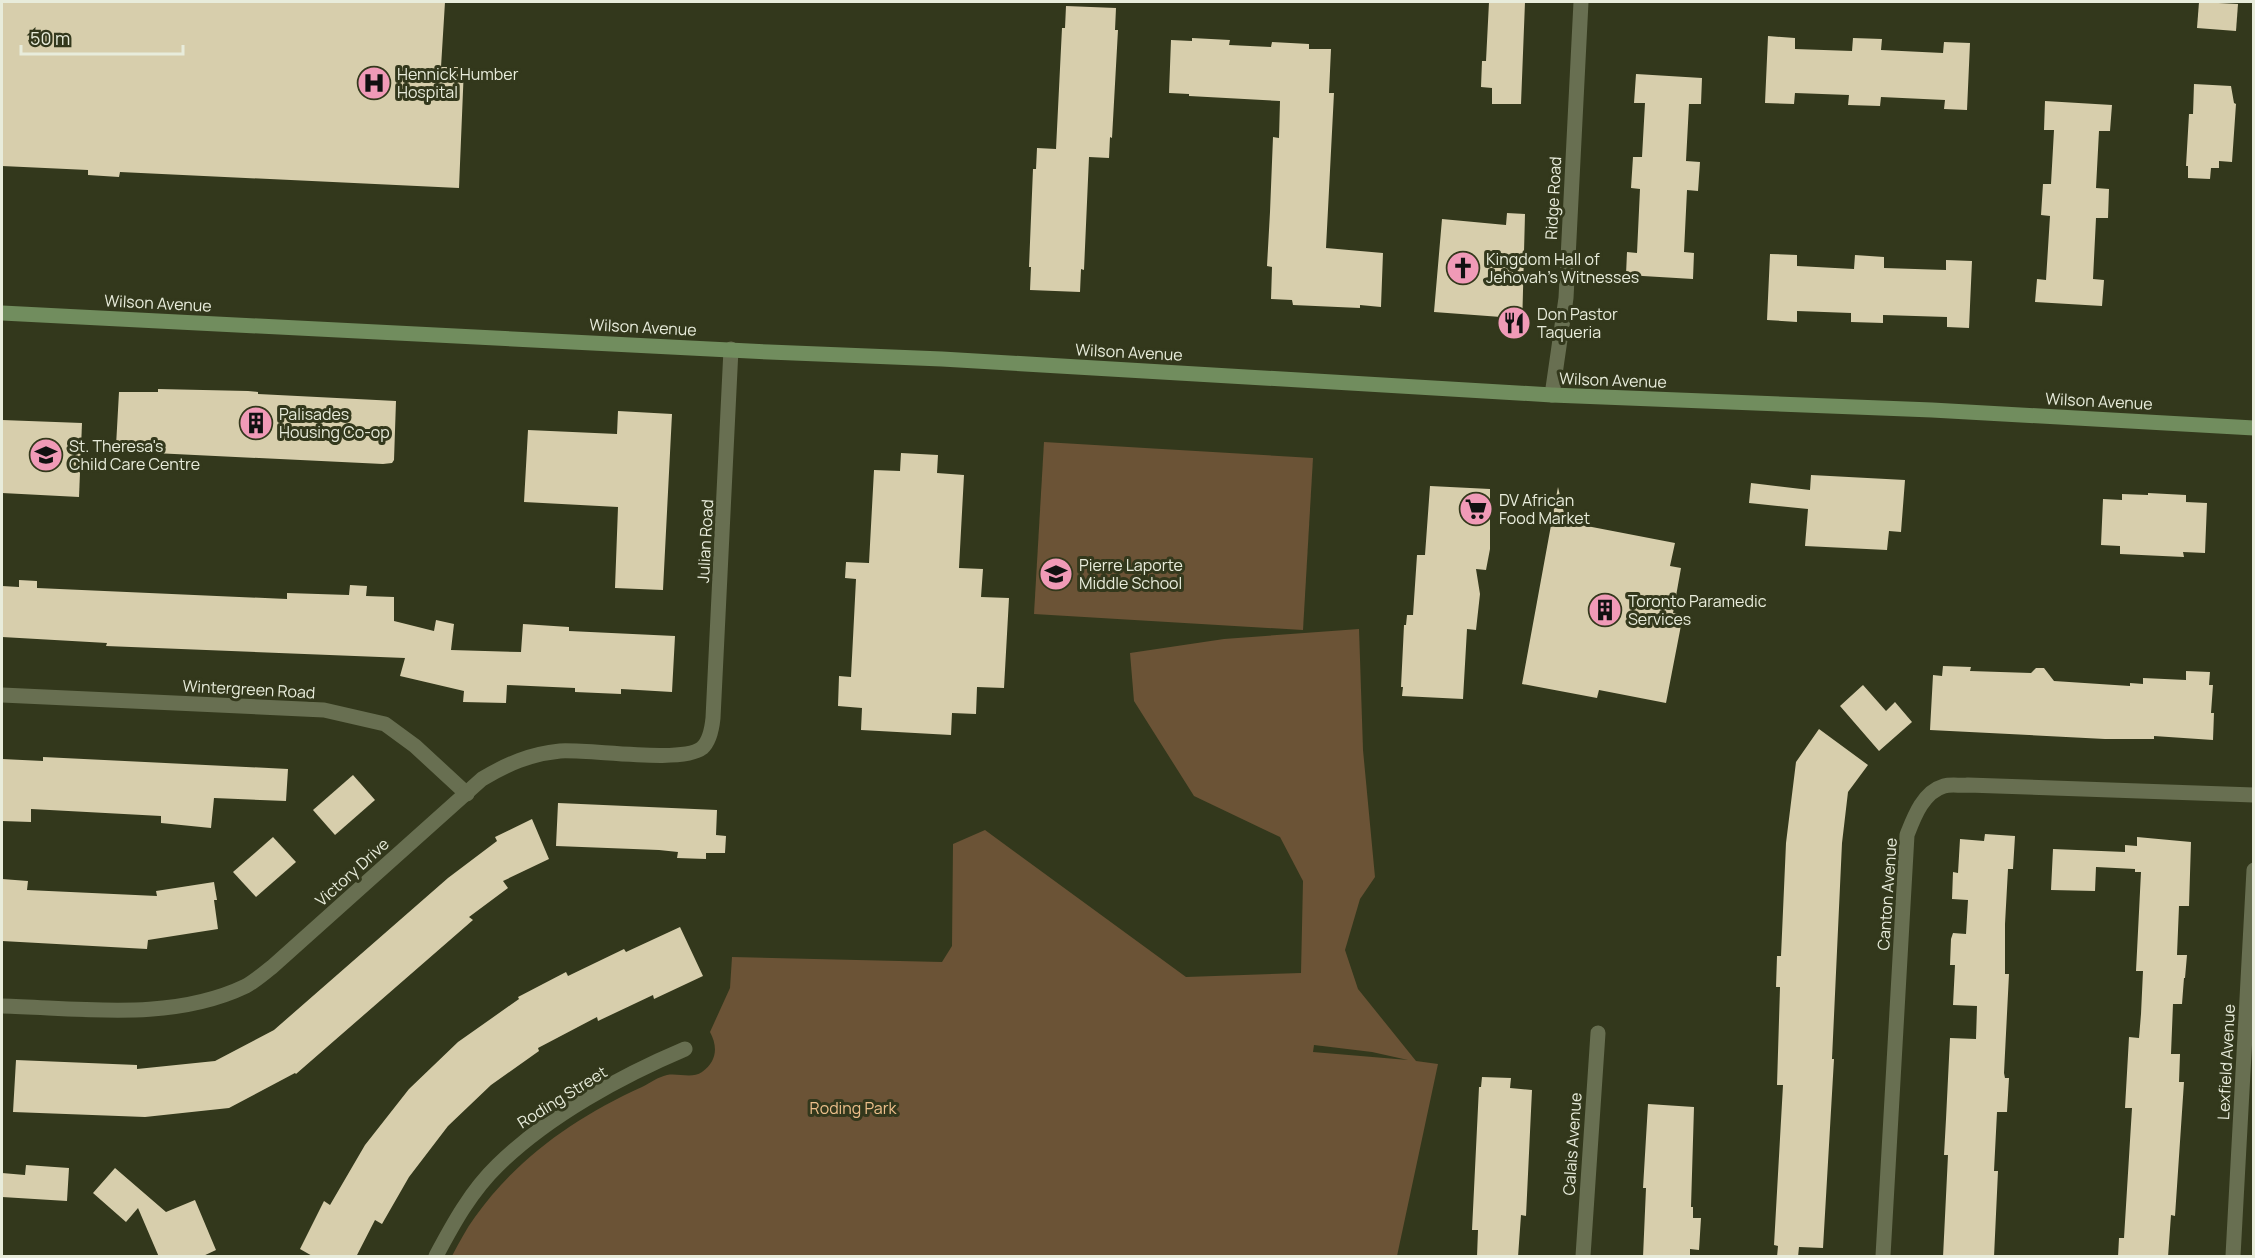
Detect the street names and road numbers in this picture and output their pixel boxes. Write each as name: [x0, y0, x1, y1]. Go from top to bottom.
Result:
street label: Ridge Road: [1540, 156, 1566, 240]
street label: Wilson Avenue: [104, 289, 212, 317]
street label: Wilson Avenue: [589, 313, 697, 341]
street label: Wilson Avenue: [1075, 338, 1183, 366]
street label: Wilson Avenue: [1559, 367, 1667, 393]
street label: Wilson Avenue: [2045, 387, 2153, 415]
street label: Julian Road: [692, 499, 718, 583]
street label: Wintergreen Road: [182, 675, 316, 703]
street label: Victory Drive: [310, 833, 394, 911]
street label: Canton Avenue: [1872, 837, 1902, 951]
street label: Lexfield Avenue: [2212, 1004, 2240, 1120]
street label: Roding Street: [513, 1061, 611, 1133]
street label: Calais Avenue: [1557, 1092, 1587, 1196]

